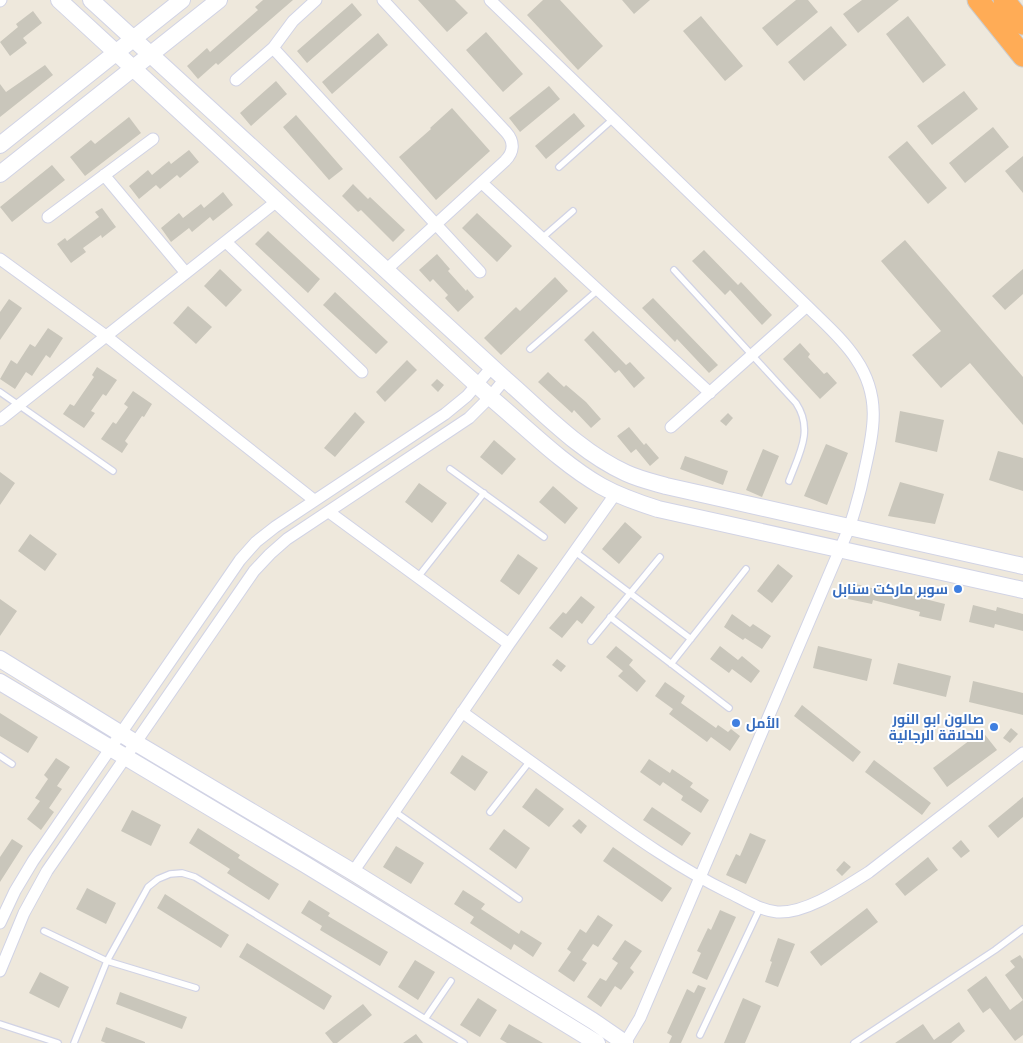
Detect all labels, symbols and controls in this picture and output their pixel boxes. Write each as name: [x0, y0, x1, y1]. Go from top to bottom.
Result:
place label: سوبر ماركت سنابل: [832, 581, 948, 598]
marker: سوبر ماركت سنابل: [952, 583, 964, 595]
place label: صالون ابو النور للحلاقة الرجالية: [889, 711, 984, 744]
place label: الأمل: [746, 715, 780, 732]
marker: الأمل: [730, 717, 742, 729]
marker: صالون ابو النور للحلاقة الرجالية: [988, 721, 1000, 733]

